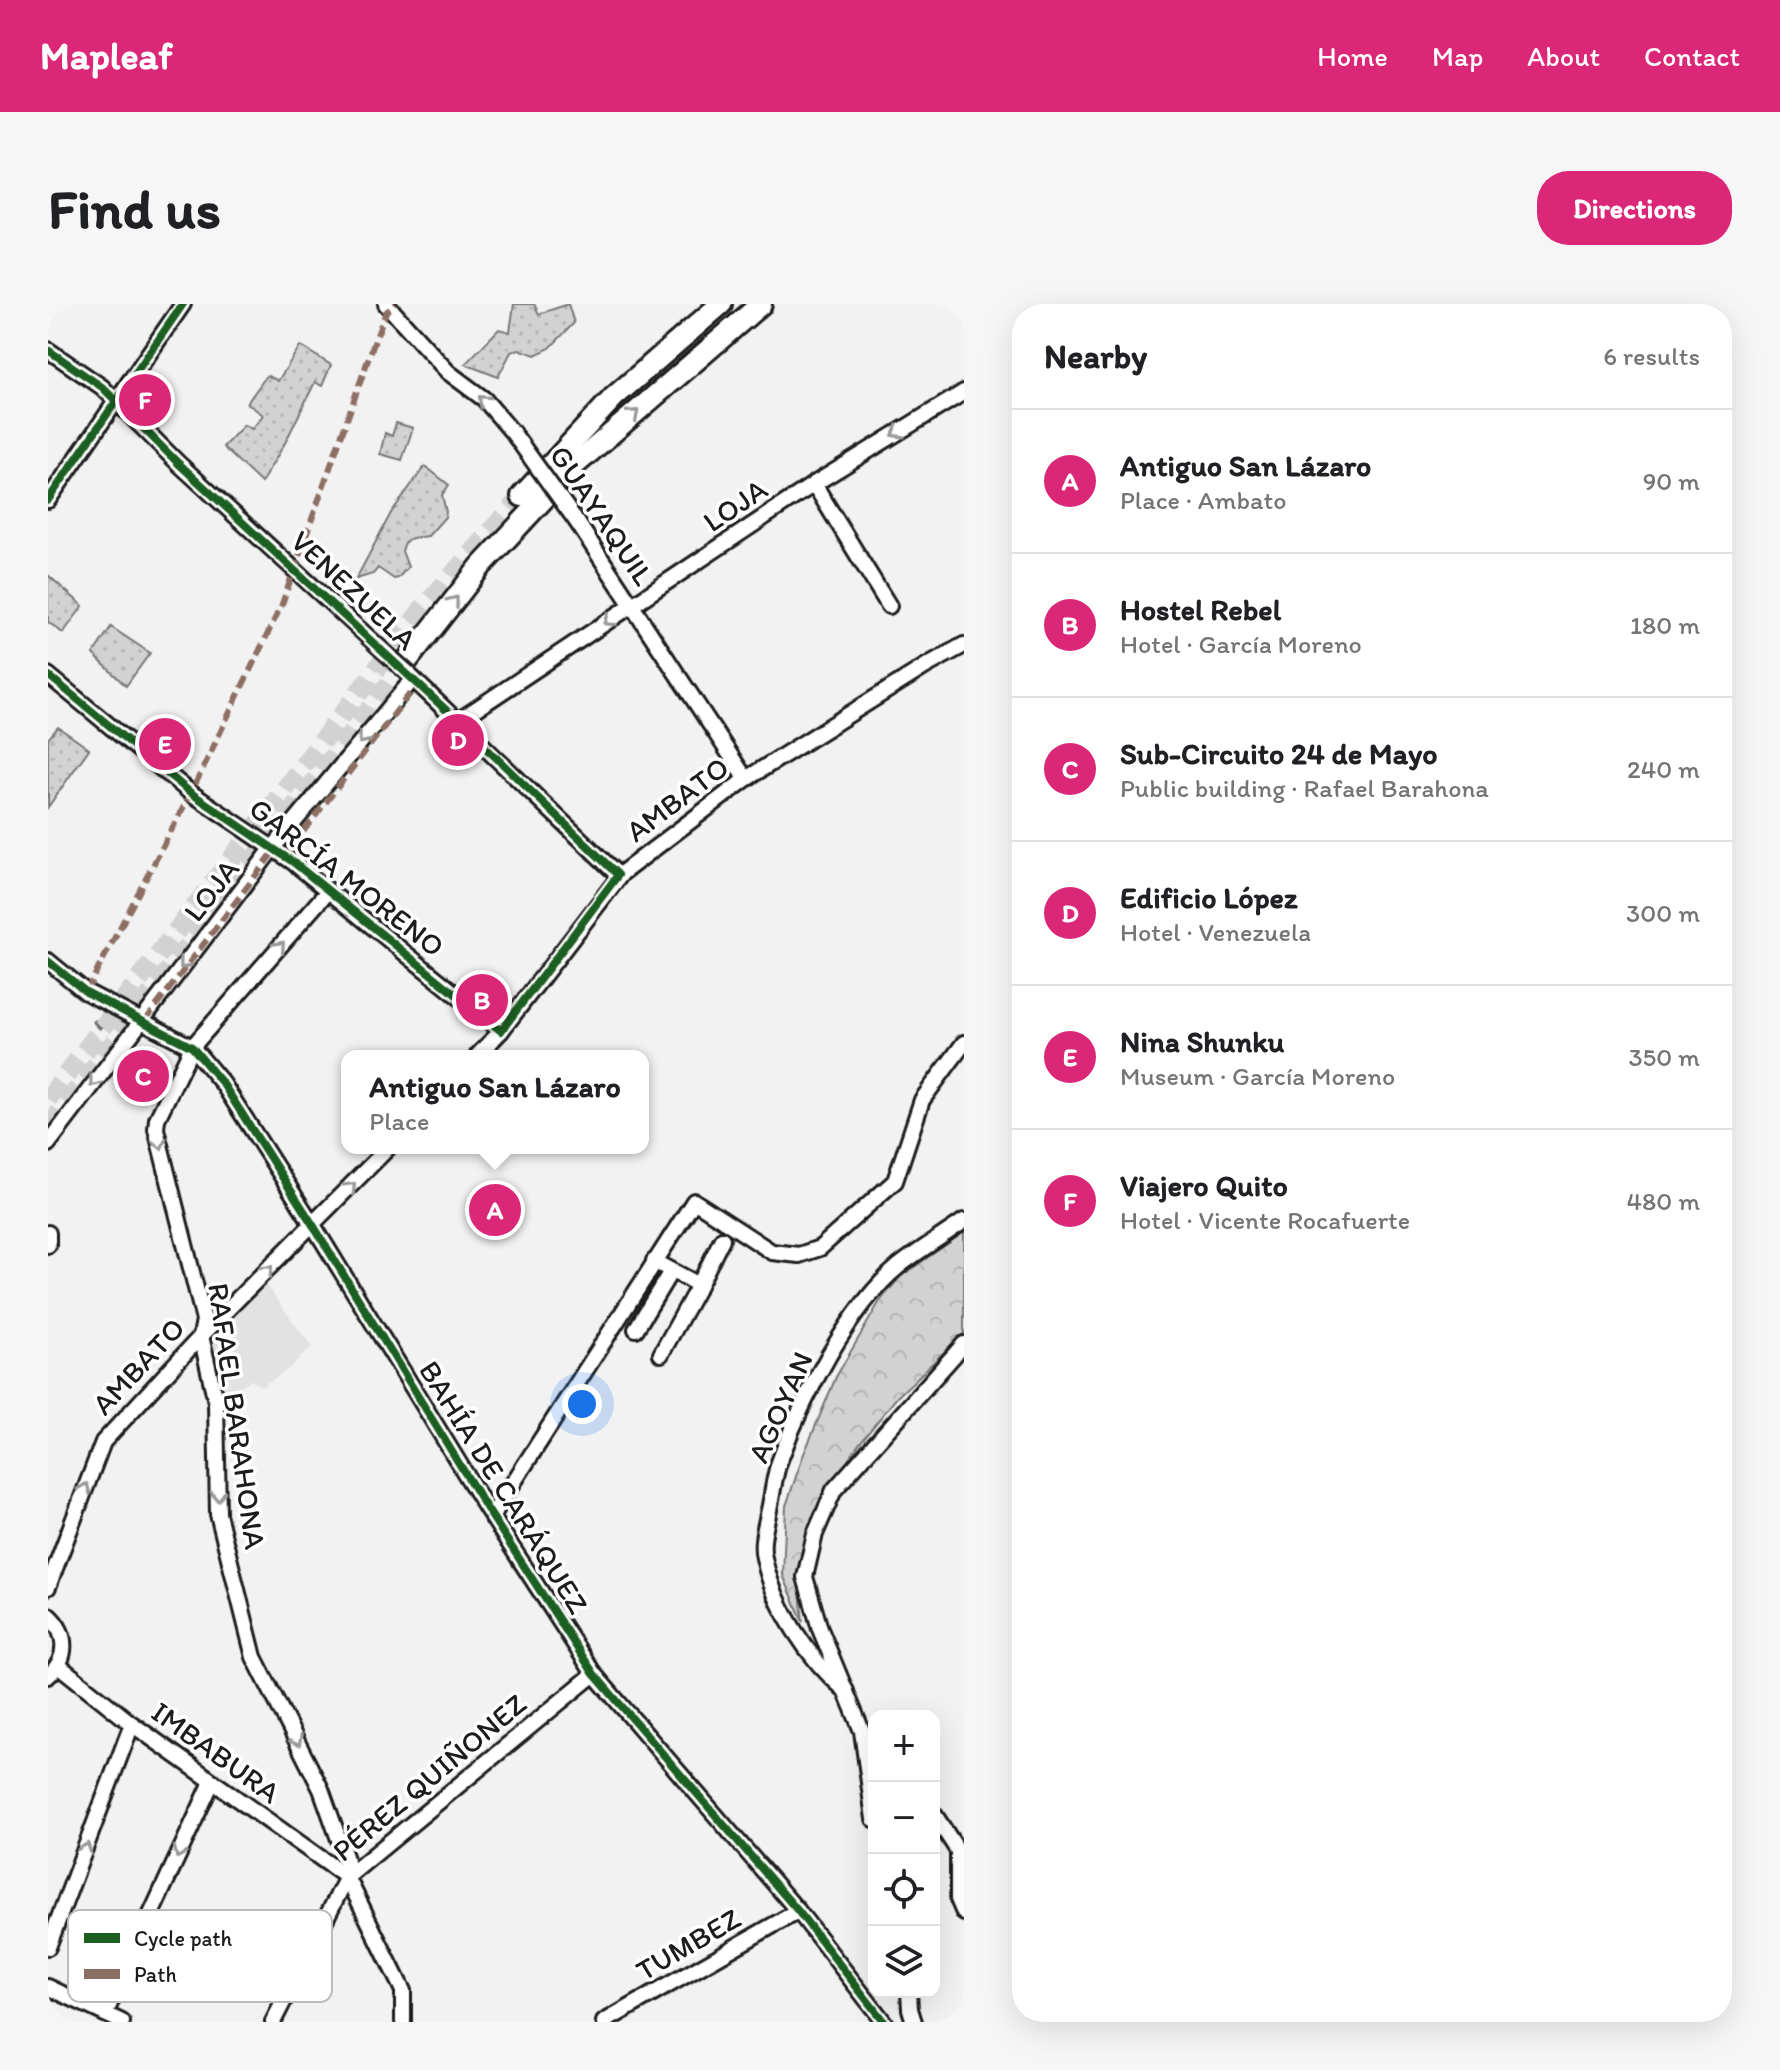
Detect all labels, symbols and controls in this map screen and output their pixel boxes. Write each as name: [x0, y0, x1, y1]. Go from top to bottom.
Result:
text: Mapleaf: [40, 33, 173, 79]
text: Home: [1317, 39, 1388, 73]
text: Map: [1432, 39, 1483, 73]
text: About: [1527, 39, 1600, 73]
text: Contact: [1644, 39, 1740, 73]
button: Directions: [1537, 171, 1732, 245]
text: Find us: [48, 175, 221, 242]
text: Nearby: [1044, 336, 1147, 377]
text: 6 results: [1603, 340, 1700, 372]
pin: F: [119, 370, 171, 430]
one-way arrow: [478, 395, 492, 410]
one-way arrow: [625, 409, 639, 424]
one-way arrow: [891, 423, 906, 439]
street label: GUAYAQUIL: [542, 438, 662, 592]
text: Antiguo San Lázaro: [1120, 447, 1371, 484]
text: A: [1062, 465, 1078, 497]
text: 90 m: [1643, 465, 1700, 497]
street label: LOJA: [696, 470, 774, 540]
text: Place · Ambato: [1120, 484, 1286, 516]
street label: VENEZUELA: [283, 522, 425, 658]
text: Hostel Rebel: [1120, 591, 1281, 628]
one-way arrow: [444, 596, 459, 610]
text: B: [1062, 609, 1078, 641]
text: 180 m: [1630, 609, 1700, 641]
one-way arrow: [603, 611, 618, 626]
text: Hotel · García Moreno: [1120, 628, 1362, 660]
pin: D: [432, 710, 484, 770]
pin: E: [139, 714, 191, 774]
one-way arrow: [358, 730, 373, 744]
text: Sub-Circuito 24 de Mayo: [1120, 735, 1438, 772]
street label: AMBATO: [618, 748, 736, 850]
text: C: [1062, 753, 1078, 785]
text: 240 m: [1627, 753, 1700, 785]
text: Public building · Rafael Barahona: [1120, 772, 1489, 804]
street label: GARCÍA MORENO: [242, 789, 452, 965]
street label: LOJA: [175, 851, 247, 929]
text: Edificio López: [1120, 879, 1298, 916]
text: D: [1061, 897, 1079, 929]
text: 300 m: [1626, 897, 1700, 929]
text: Hotel · Venezuela: [1120, 916, 1311, 948]
one-way arrow: [271, 941, 285, 956]
one-way arrow: [179, 955, 193, 970]
pin: B: [456, 970, 508, 1030]
text: Nina Shunku: [1120, 1023, 1284, 1060]
text: E: [1063, 1041, 1077, 1073]
text: 350 m: [1628, 1041, 1700, 1073]
pin: C: [117, 1046, 169, 1106]
popup: [341, 1050, 649, 1154]
text: Museum · García Moreno: [1120, 1060, 1395, 1092]
text: Antiguo San Lázaro: [369, 1068, 621, 1105]
one-way arrow: [90, 1074, 104, 1088]
text: Place: [369, 1105, 429, 1137]
one-way arrow: [151, 1137, 168, 1151]
text: Viajero Quito: [1120, 1167, 1288, 1204]
pin: A: [469, 1180, 521, 1240]
one-way arrow: [341, 1182, 356, 1196]
text: F: [1063, 1185, 1077, 1217]
text: 480 m: [1626, 1185, 1700, 1217]
text: Hotel · Vicente Rocafuerte: [1120, 1204, 1410, 1236]
one-way arrow: [259, 1265, 273, 1279]
street label: RAFAEL BARAHONA: [200, 1280, 274, 1552]
street label: AMBATO: [84, 1310, 192, 1422]
street label: AGOYAN: [739, 1346, 821, 1468]
street label: BAHÍA DE CARÁQUEZ: [411, 1354, 597, 1620]
your location: [562, 1384, 602, 1424]
one-way arrow: [76, 1482, 92, 1496]
one-way arrow: [209, 1490, 227, 1503]
street label: PÉREZ QUIÑONEZ: [325, 1685, 533, 1869]
street label: IMBABURA: [145, 1693, 287, 1811]
map controls: [868, 1710, 940, 1998]
button: +: [868, 1710, 940, 1782]
one-way arrow: [287, 1733, 303, 1748]
button: −: [868, 1782, 940, 1854]
one-way arrow: [76, 1842, 92, 1856]
one-way arrow: [173, 1845, 189, 1860]
button: locate: [868, 1854, 940, 1926]
street label: TUMBEZ: [629, 1899, 747, 1989]
legend: [68, 1910, 332, 2002]
text: Cycle path: [134, 1925, 233, 1952]
button: layers: [868, 1926, 940, 1998]
text: Path: [134, 1961, 177, 1988]

